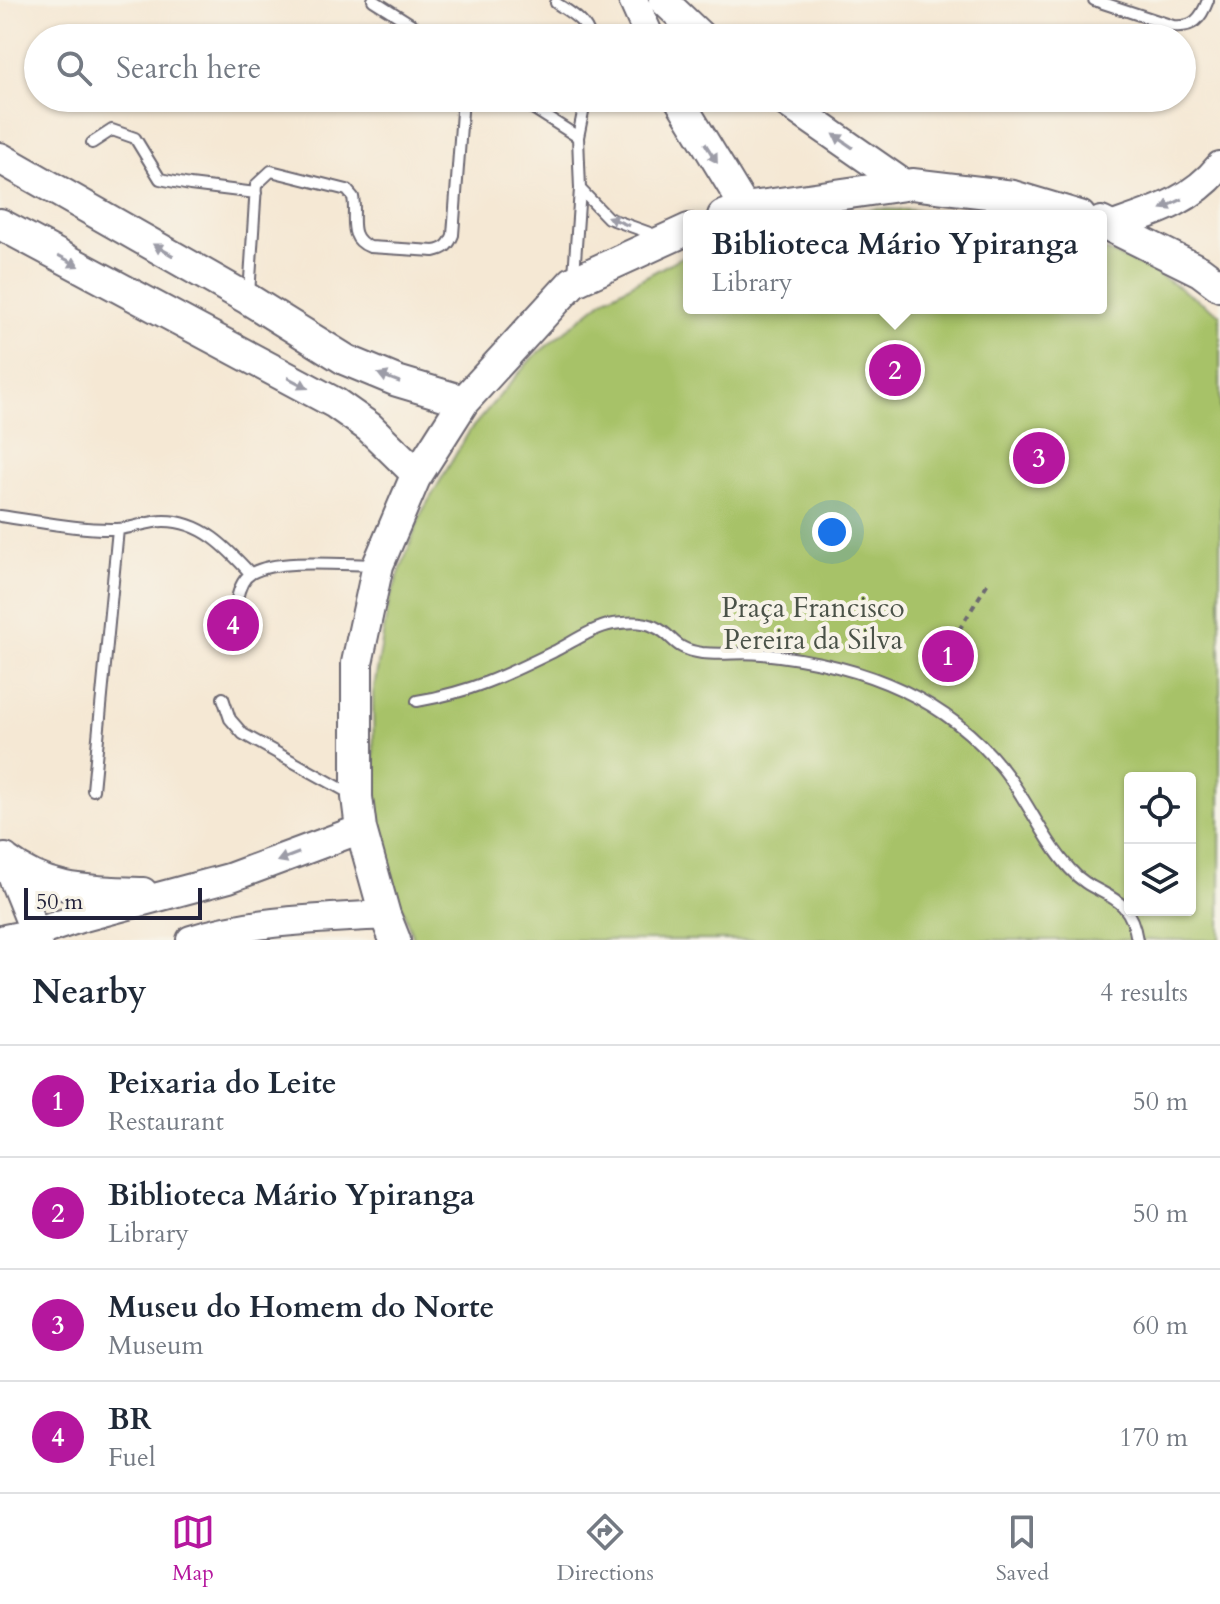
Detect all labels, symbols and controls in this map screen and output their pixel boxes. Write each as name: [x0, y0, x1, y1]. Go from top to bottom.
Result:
search box: [24, 24, 1196, 112]
icon: search: [52, 46, 96, 90]
text: Search here: [116, 48, 261, 89]
one-way arrow: [832, 134, 853, 149]
one-way arrow: [704, 142, 718, 164]
one-way arrow: [1160, 198, 1183, 211]
popup: [683, 210, 1107, 314]
one-way arrow: [606, 214, 629, 227]
text: Biblioteca Mário Ypiranga: [712, 224, 1078, 265]
one-way arrow: [152, 243, 174, 257]
one-way arrow: [57, 254, 80, 267]
text: Library: [712, 265, 793, 300]
pin: 2: [869, 340, 921, 400]
one-way arrow: [377, 371, 401, 384]
one-way arrow: [287, 376, 309, 390]
pin: 3: [1013, 428, 1065, 488]
your location: [812, 512, 852, 552]
park label: Praça Francisco Pereira da Silva: [721, 589, 905, 659]
pin: 4: [207, 595, 259, 655]
pin: 1: [922, 626, 974, 686]
map controls: [1124, 772, 1196, 916]
button: locate: [1124, 772, 1196, 844]
button: layers: [1124, 844, 1196, 916]
one-way arrow: [276, 851, 300, 864]
scale bar: [24, 884, 202, 920]
text: 50 m: [36, 887, 83, 917]
text: Nearby: [32, 969, 147, 1015]
text: 4 results: [1100, 975, 1188, 1010]
text: Peixaria do Leite: [108, 1063, 337, 1104]
text: 1: [51, 1084, 65, 1119]
text: 50 m: [1132, 1084, 1188, 1119]
text: Restaurant: [108, 1104, 224, 1139]
text: Biblioteca Mário Ypiranga: [108, 1175, 475, 1216]
text: 2: [51, 1196, 65, 1231]
text: 50 m: [1132, 1196, 1188, 1231]
text: Library: [108, 1216, 189, 1251]
text: Museu do Homem do Norte: [108, 1287, 494, 1328]
text: 3: [51, 1308, 65, 1343]
text: 60 m: [1132, 1308, 1188, 1343]
text: Museum: [108, 1328, 204, 1363]
text: BR: [108, 1399, 152, 1440]
text: 4: [51, 1420, 65, 1455]
text: 170 m: [1119, 1420, 1188, 1455]
text: Fuel: [108, 1440, 156, 1475]
tab: Map: [171, 1510, 215, 1588]
tab: Directions: [557, 1510, 654, 1588]
tab: Saved: [996, 1510, 1049, 1588]

